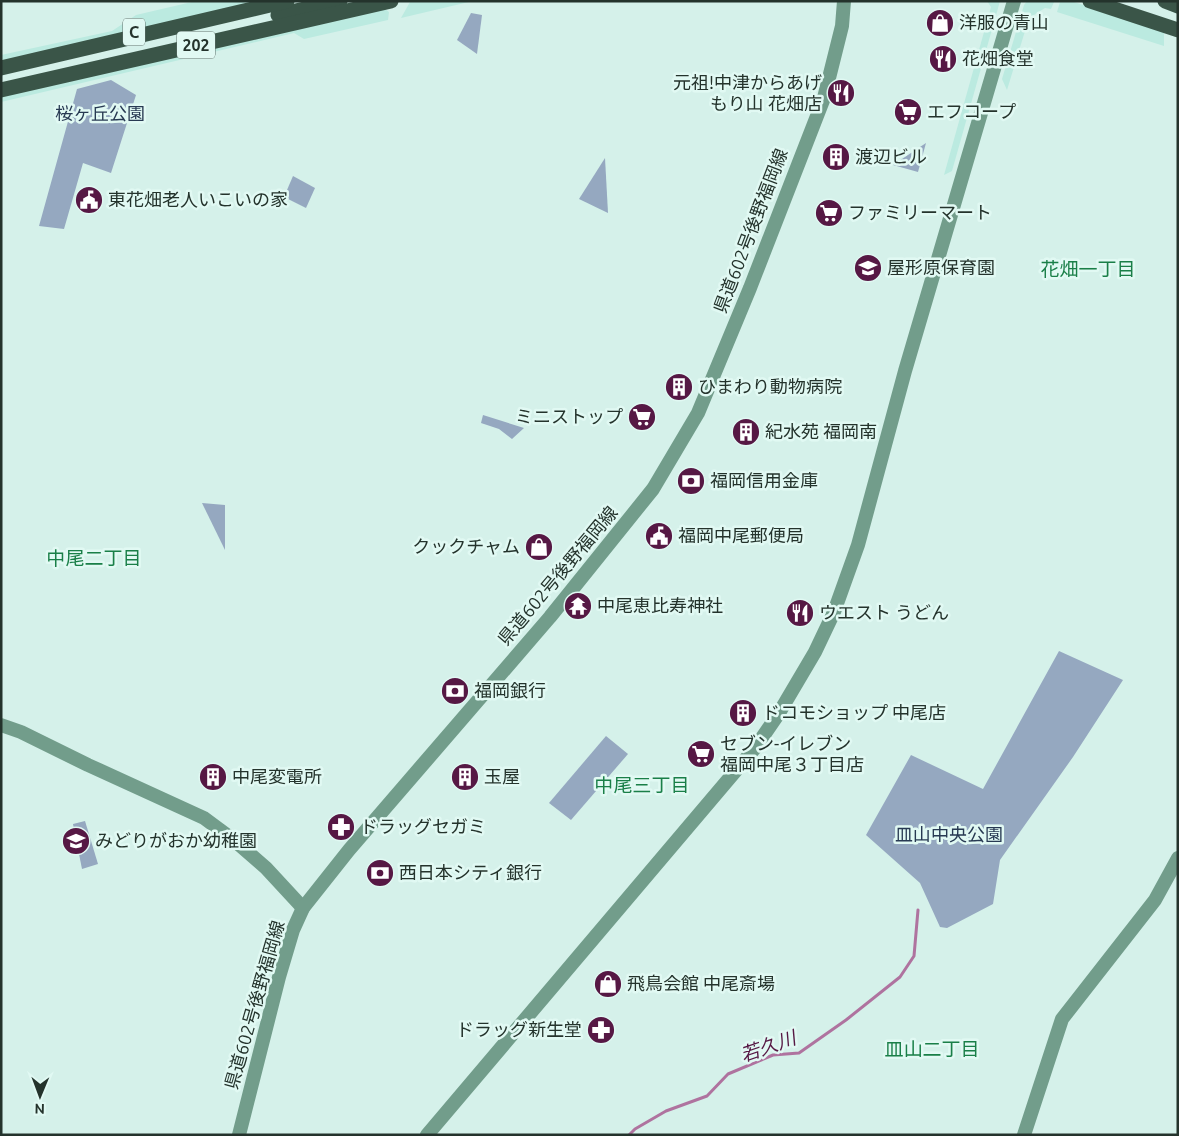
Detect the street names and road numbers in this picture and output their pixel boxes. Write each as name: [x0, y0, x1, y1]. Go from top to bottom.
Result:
road number: C: [123, 18, 145, 46]
road number: 202: [177, 32, 215, 58]
street label: 県道602号後野福岡線: [709, 146, 791, 316]
street label: 県道602号後野福岡線: [494, 502, 621, 649]
street label: 県道602号後野福岡線: [220, 918, 288, 1091]

